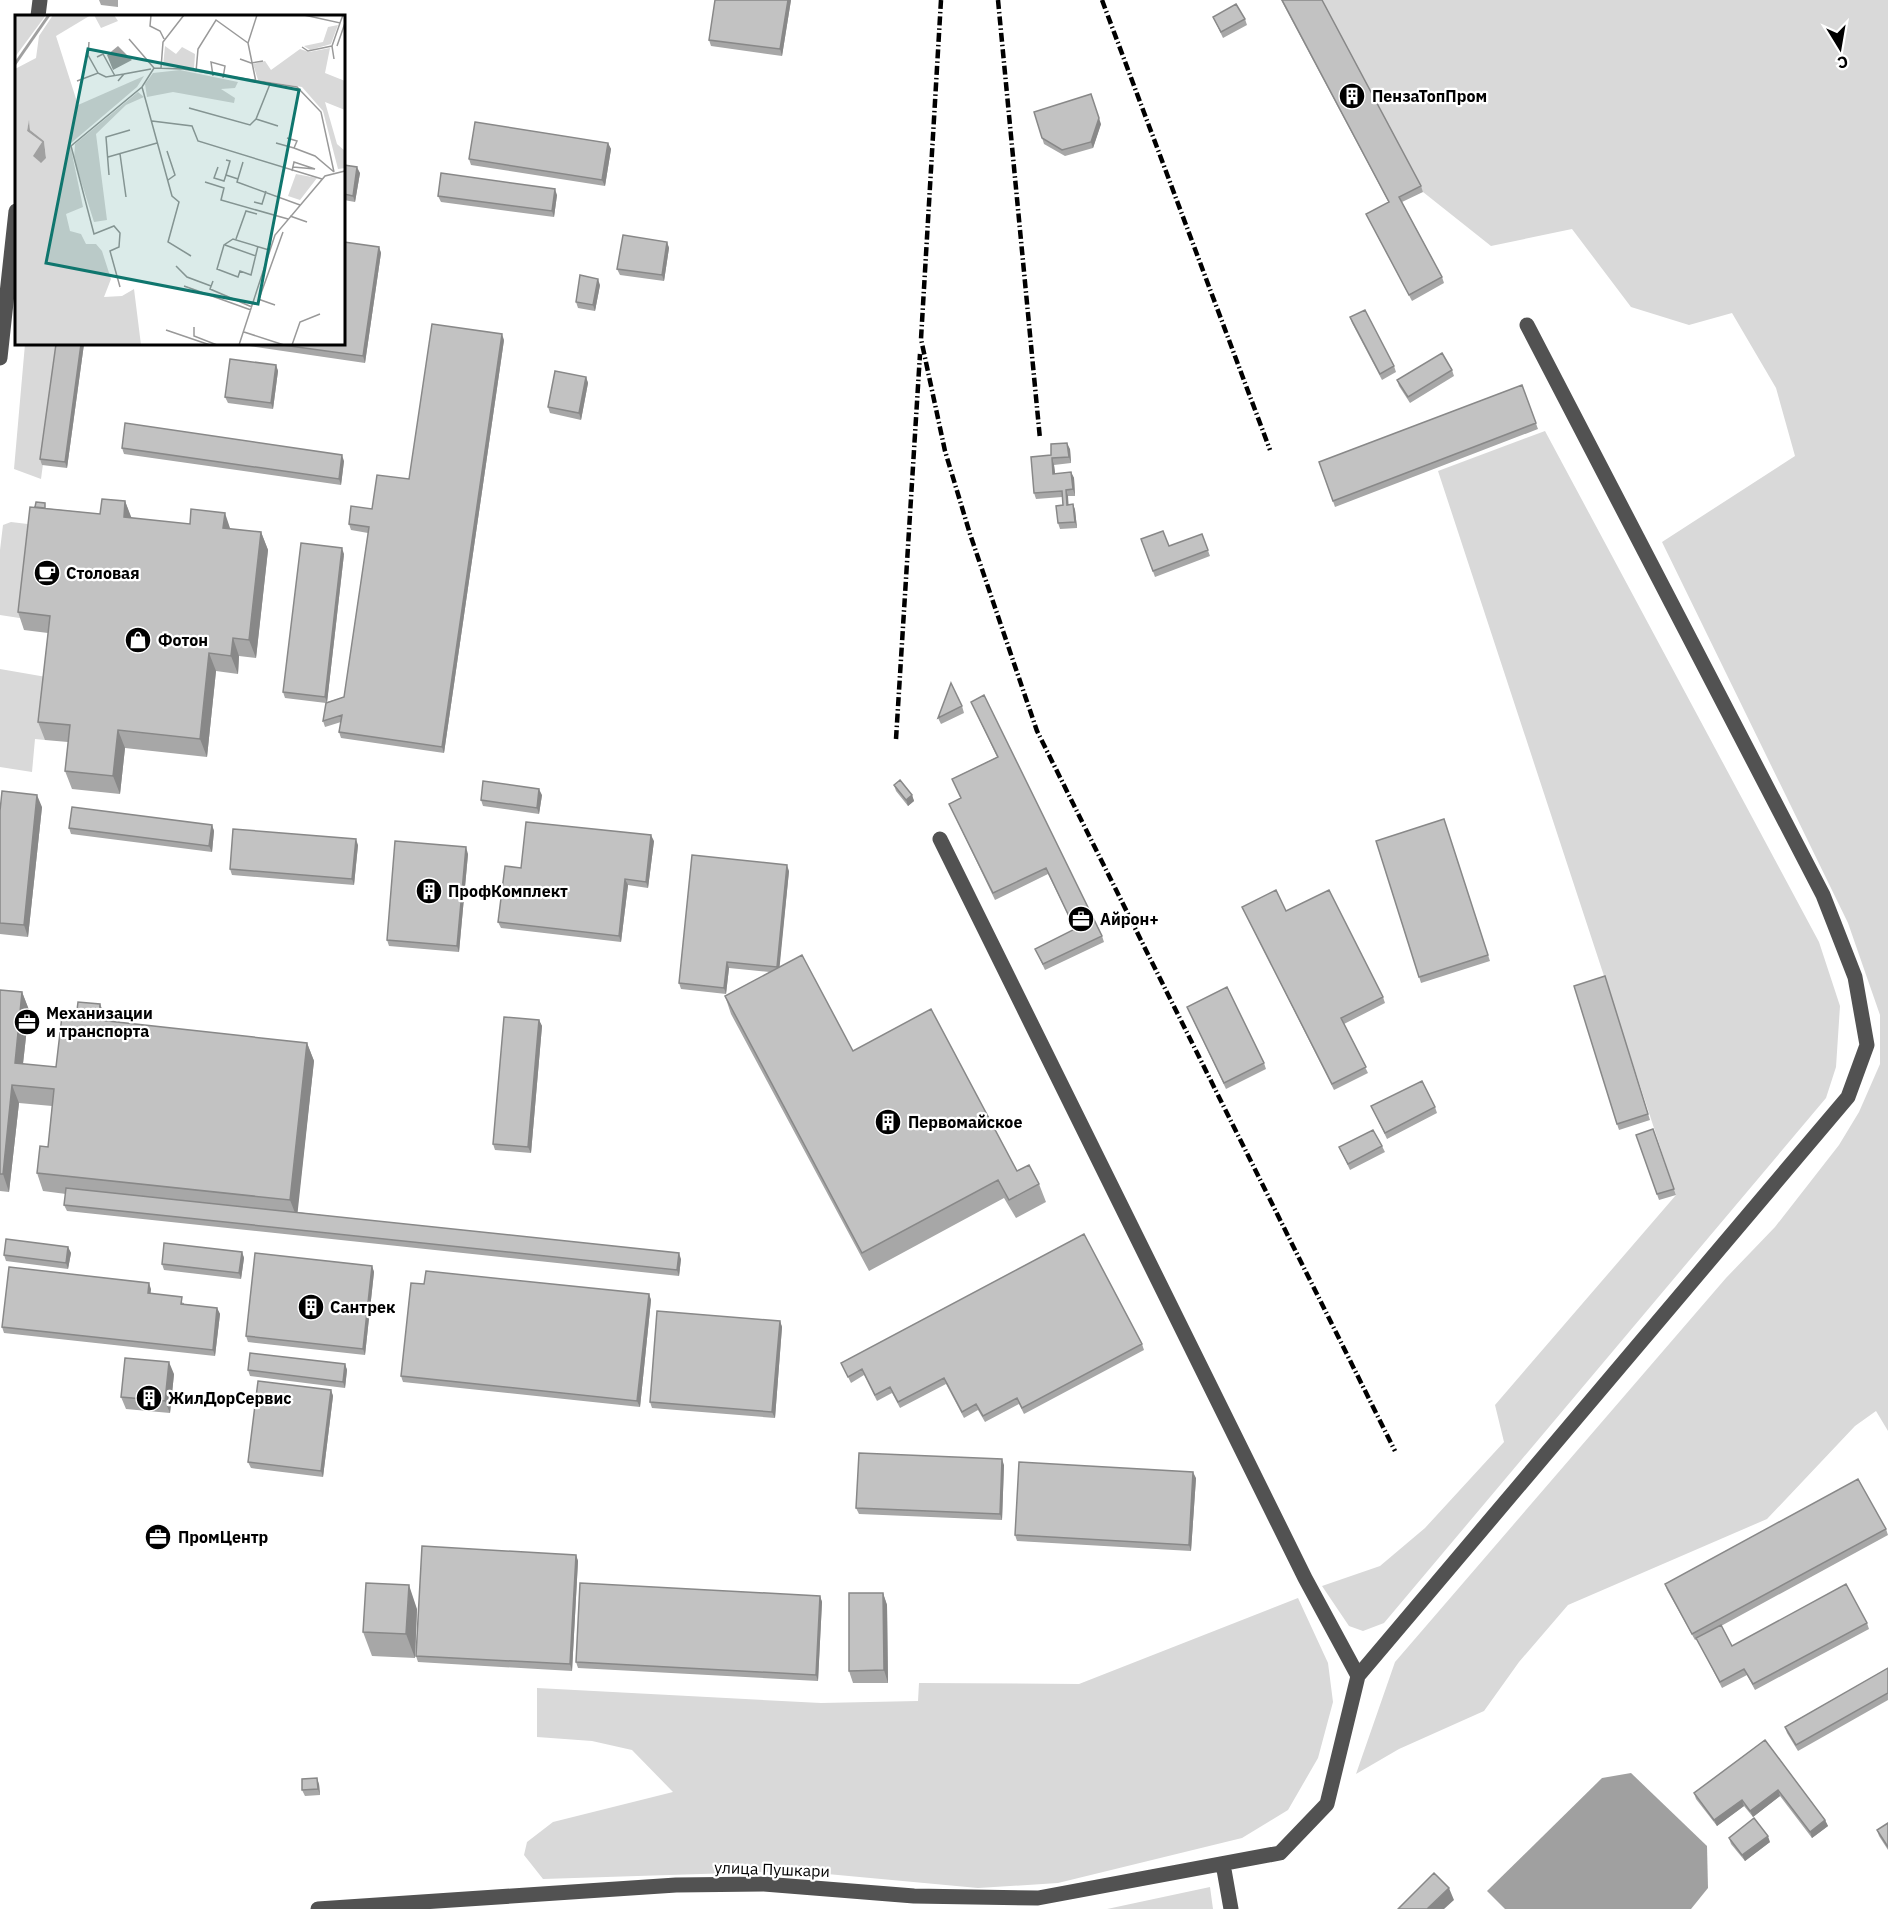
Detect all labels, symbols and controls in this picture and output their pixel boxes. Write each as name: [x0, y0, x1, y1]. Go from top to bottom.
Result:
inset map: [15, 15, 345, 345]
north arrow: [1810, 18, 1870, 78]
text: С: [1836, 52, 1850, 74]
building icon: ПензаТопПром: [1337, 81, 1367, 111]
place label: ПензаТопПром: [1372, 86, 1487, 106]
cafe icon: Столовая: [32, 558, 62, 588]
place label: Столовая: [66, 563, 140, 583]
shop icon: Фотон: [123, 625, 153, 655]
place label: Фотон: [158, 630, 208, 650]
building icon: ПрофКомплект: [414, 876, 444, 906]
place label: ПрофКомплект: [448, 881, 568, 901]
office icon: Айрон+: [1066, 904, 1096, 934]
place label: Айрон+: [1100, 909, 1159, 929]
place label: Механизации и транспорта: [46, 1003, 153, 1041]
office icon: Механизации и транспорта: [12, 1007, 42, 1037]
building icon: Первомайское: [873, 1107, 903, 1137]
place label: Первомайское: [908, 1112, 1022, 1132]
building icon: Сантрек: [296, 1292, 326, 1322]
place label: Сантрек: [330, 1297, 395, 1317]
building icon: ЖилДорСервис: [134, 1383, 164, 1413]
place label: ЖилДорСервис: [168, 1388, 292, 1408]
office icon: ПромЦентр: [143, 1522, 173, 1552]
place label: ПромЦентр: [178, 1527, 269, 1547]
street label: улица Пушкари: [714, 1857, 830, 1881]

